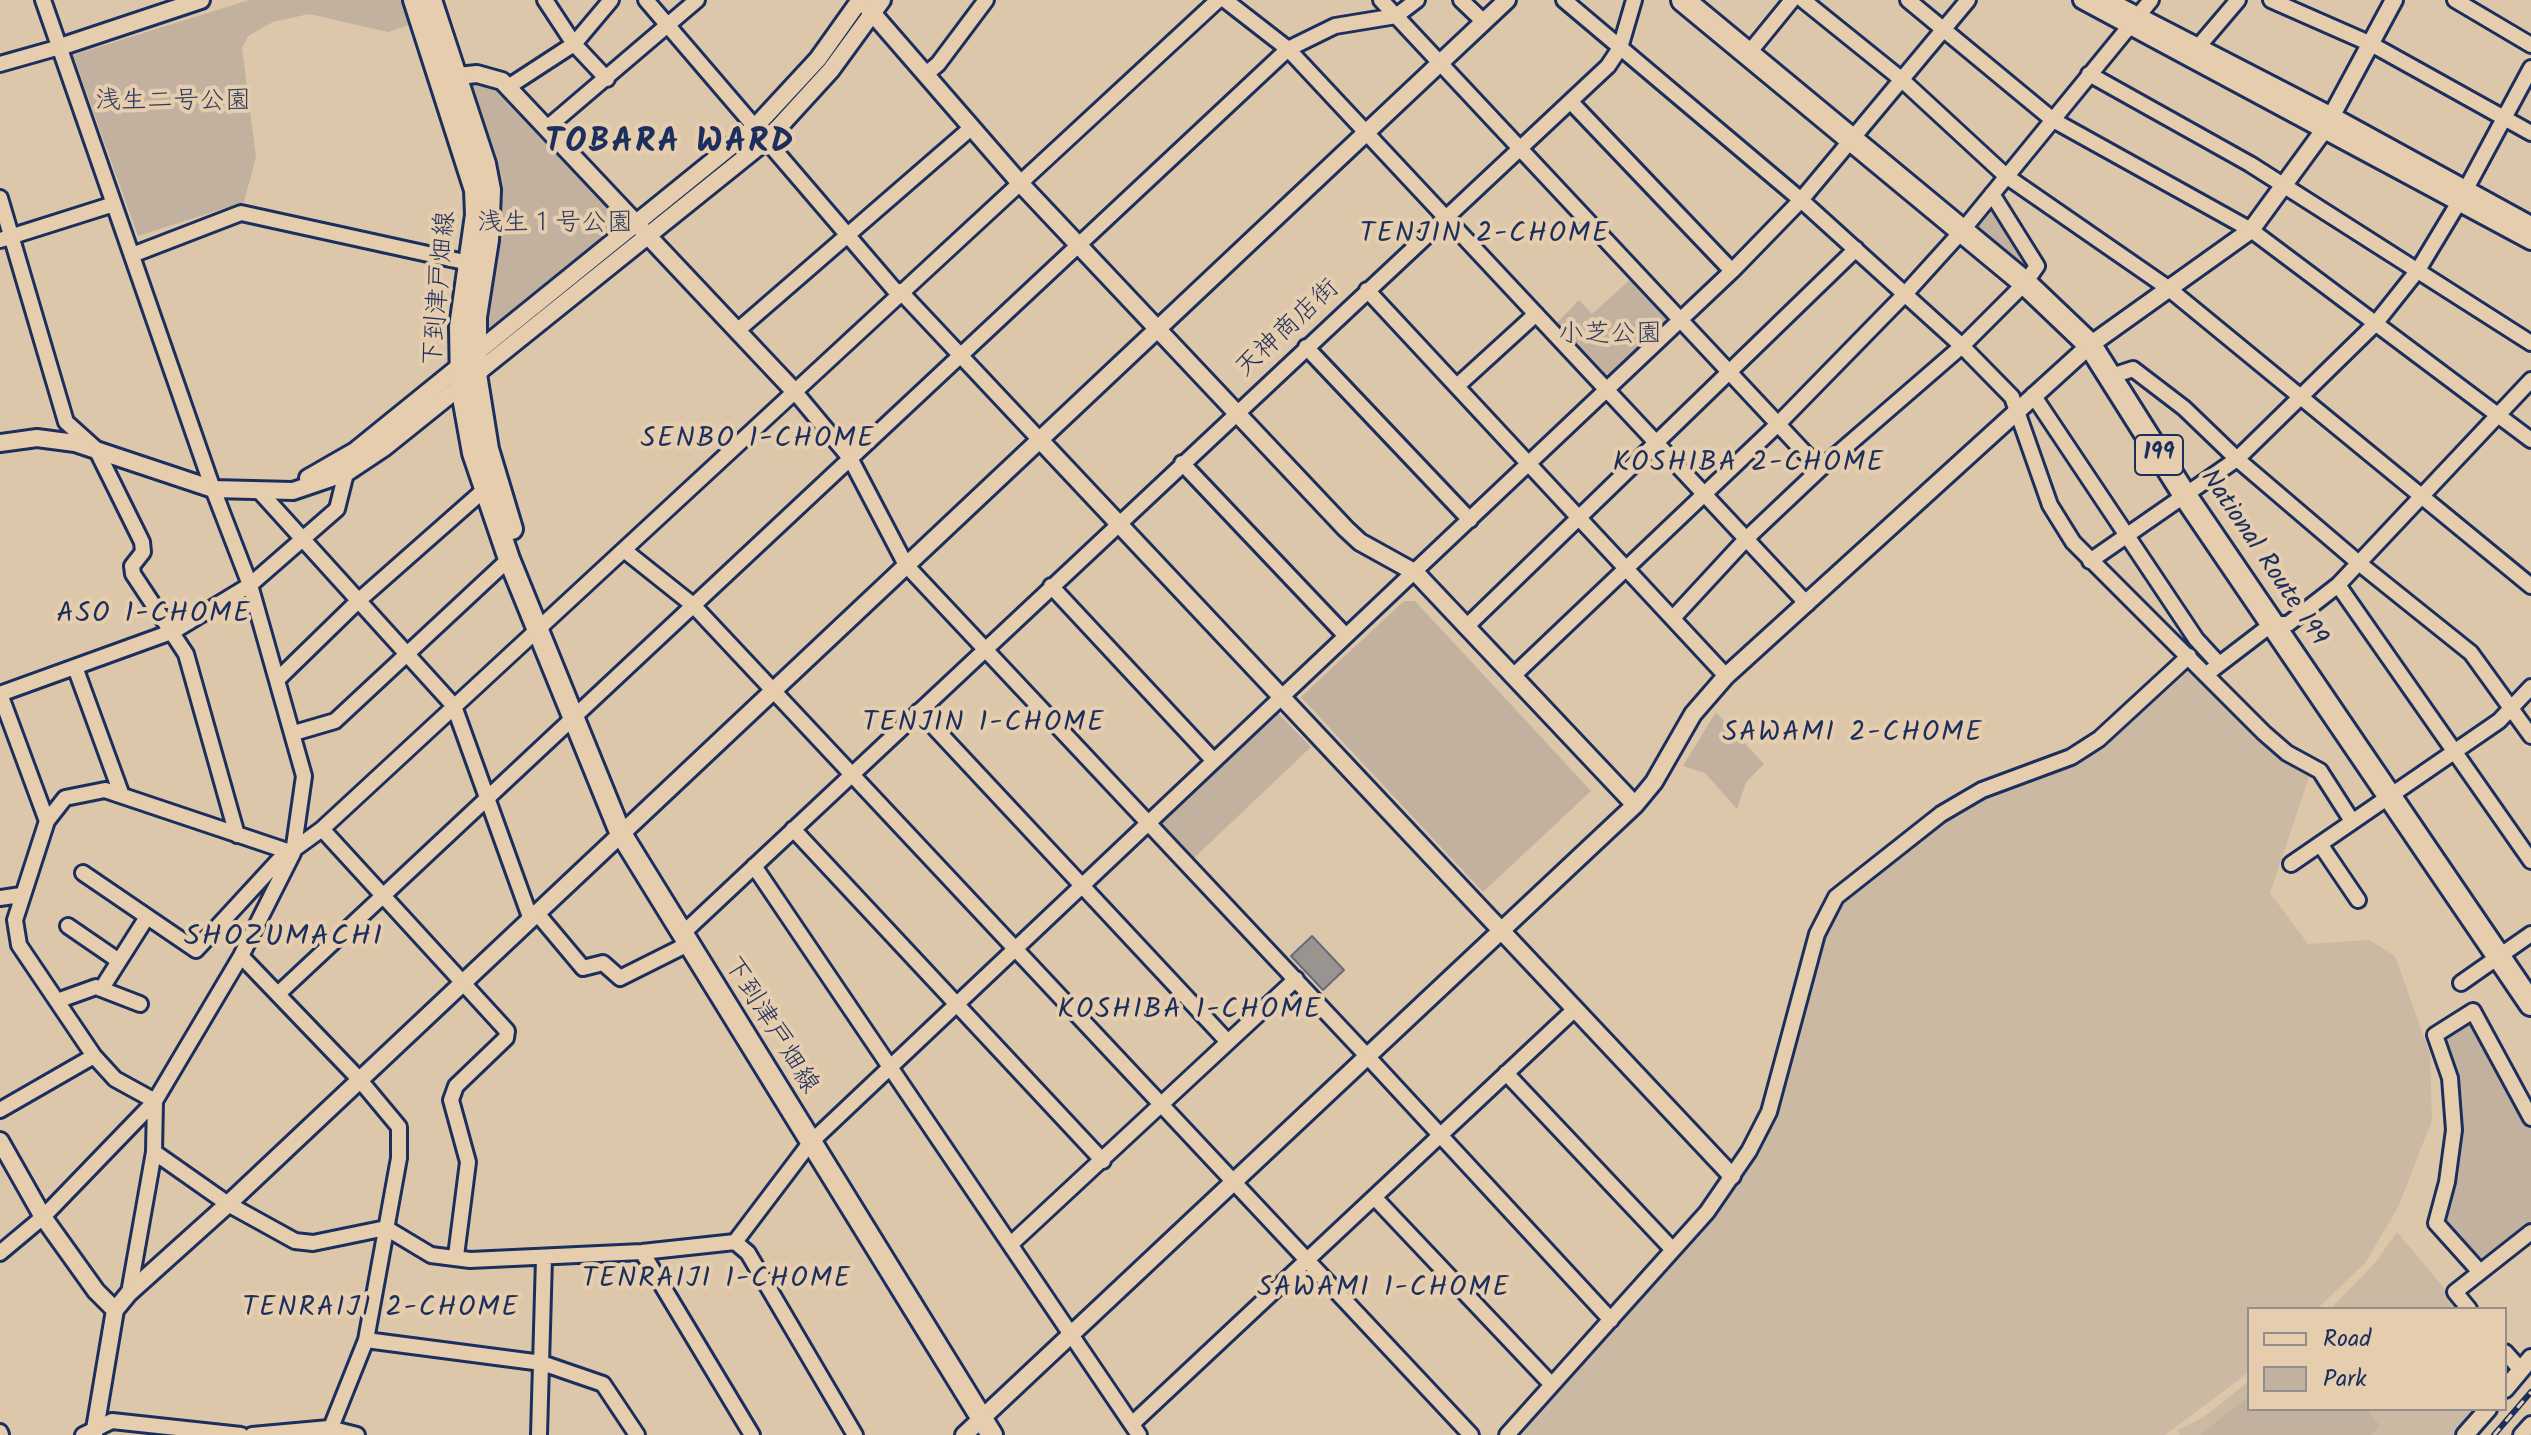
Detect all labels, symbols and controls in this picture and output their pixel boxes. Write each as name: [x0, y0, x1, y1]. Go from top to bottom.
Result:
park label: 浅生二号公園: [95, 88, 251, 120]
district label: TOBARA WARD: [545, 125, 795, 165]
street label: 下到津戸畑線: [420, 210, 464, 368]
park label: 浅生１号公園: [477, 210, 633, 242]
district label: TENJIN 2-CHOME: [1360, 219, 1610, 253]
street label: 天神商店街: [1231, 274, 1347, 386]
park label: 小芝公園: [1558, 321, 1662, 353]
district label: SENBO 1-CHOME: [640, 424, 876, 458]
road number: 199: [2135, 435, 2183, 475]
district label: KOSHIBA 2-CHOME: [1613, 448, 1885, 482]
street label: National Route 199: [2192, 465, 2332, 653]
district label: ASO 1-CHOME: [56, 599, 252, 633]
district label: TENJIN 1-CHOME: [862, 708, 1106, 742]
district label: SAWAMI 2-CHOME: [1722, 718, 1984, 752]
district label: SHOZUMACHI: [184, 922, 384, 958]
street label: 下到津戸畑線: [714, 952, 824, 1100]
district label: KOSHIBA 1-CHOME: [1058, 995, 1322, 1029]
district label: TENRAIJI 1-CHOME: [582, 1264, 852, 1298]
district label: SAWAMI 1-CHOME: [1257, 1273, 1511, 1307]
district label: TENRAIJI 2-CHOME: [242, 1293, 520, 1327]
legend: [2247, 1307, 2507, 1411]
text: Road: [2323, 1320, 2371, 1359]
text: Park: [2323, 1360, 2367, 1399]

